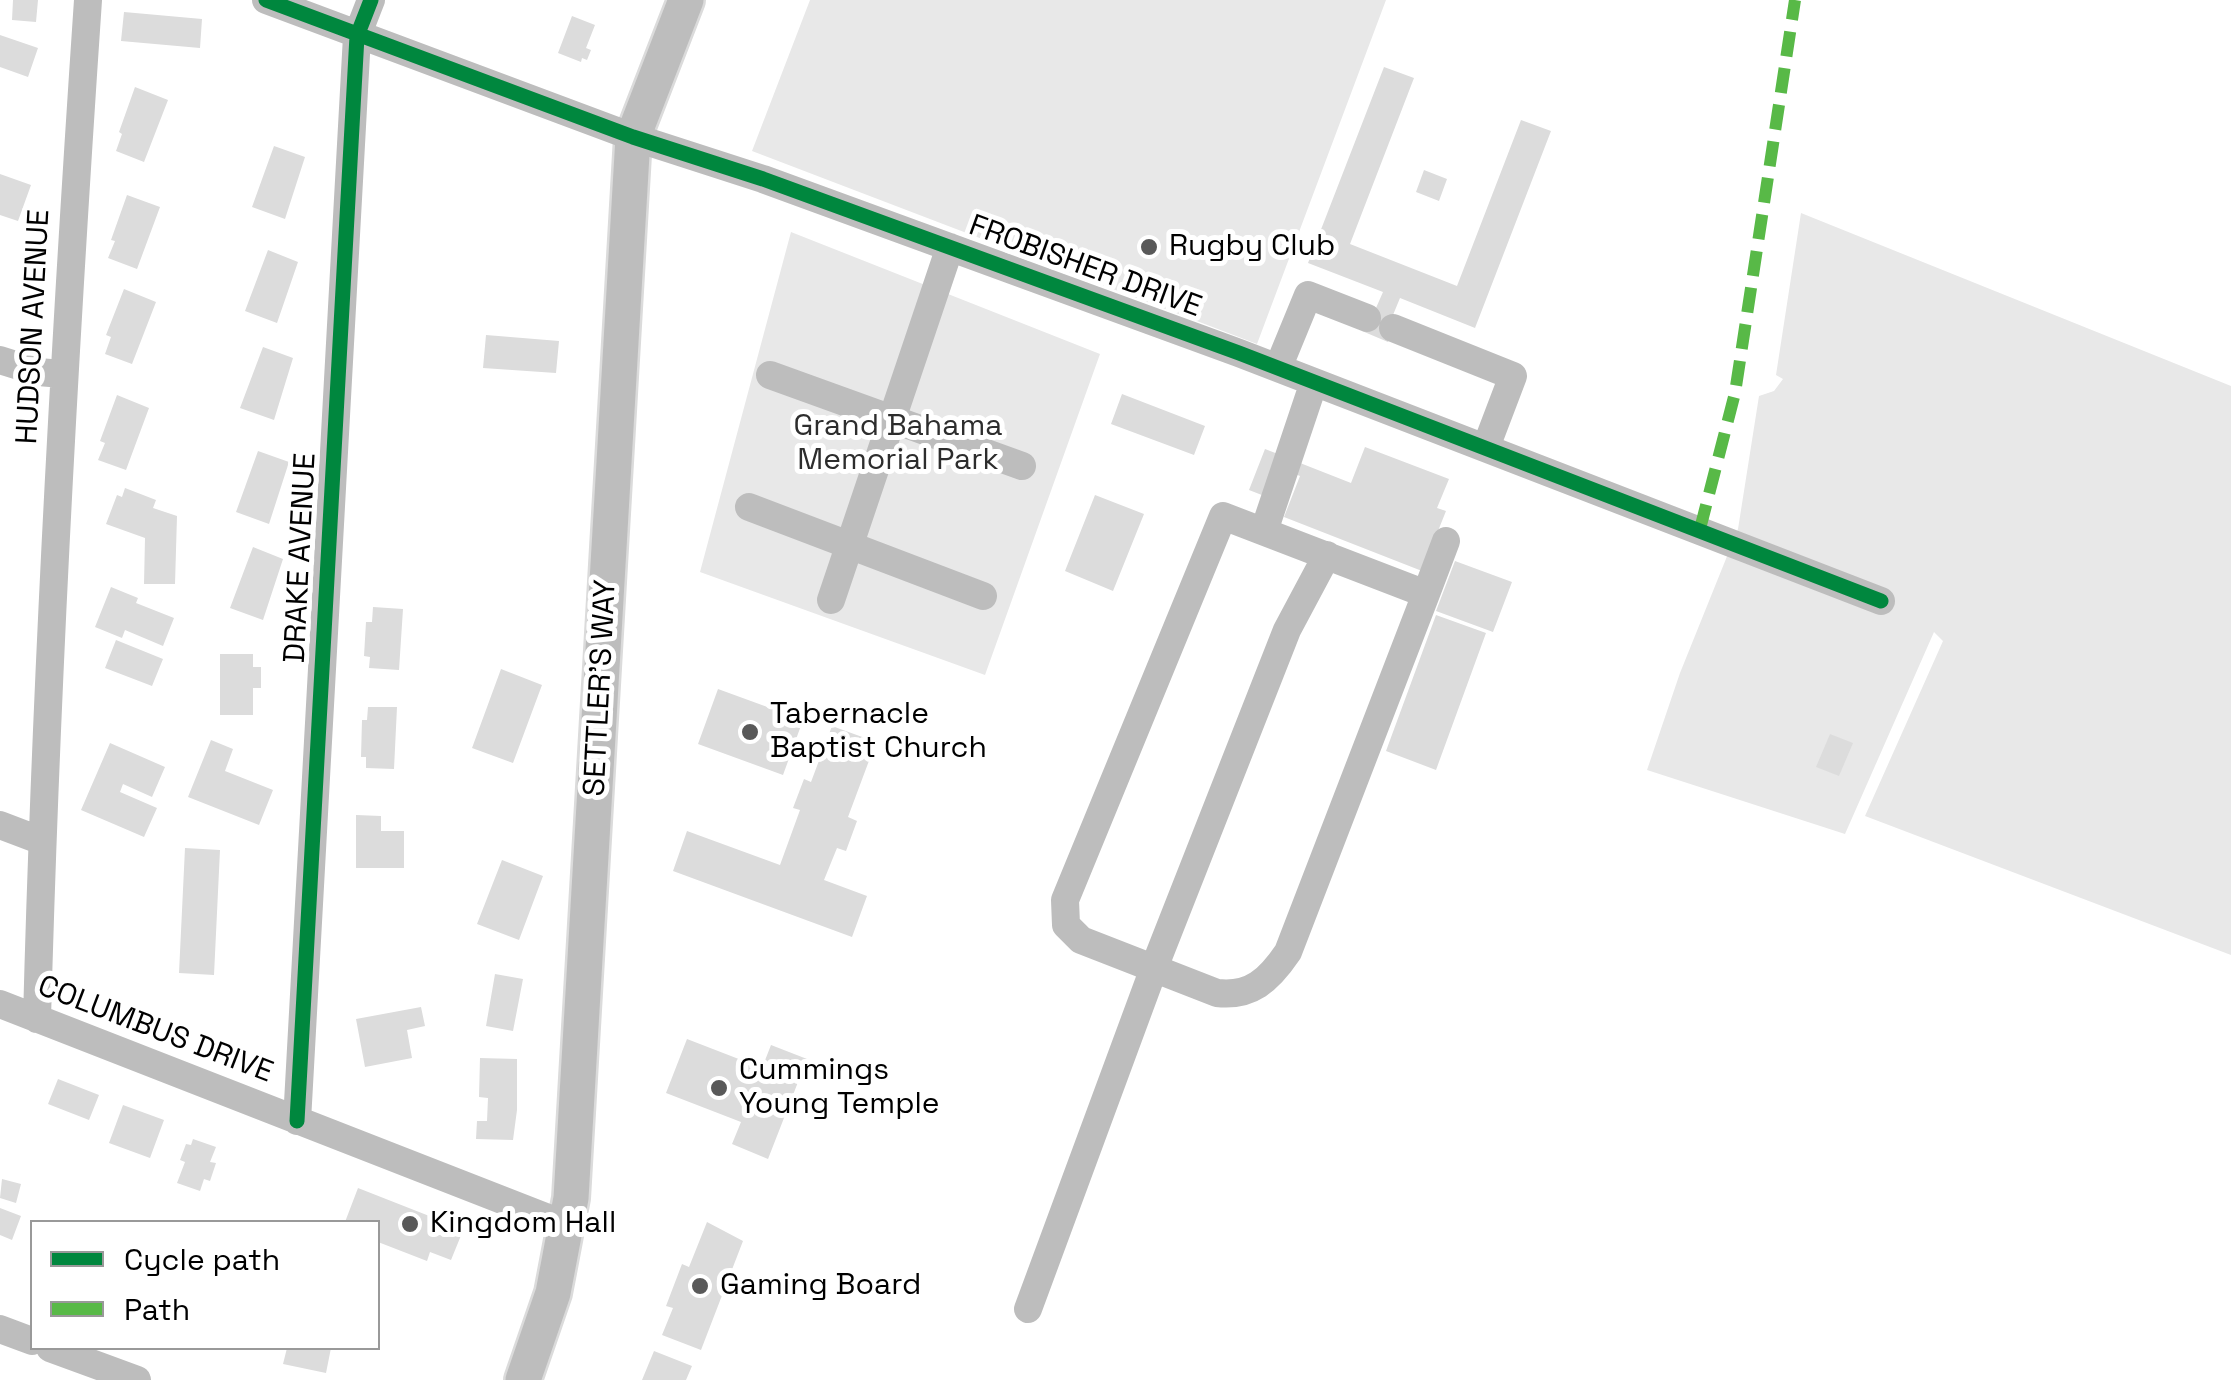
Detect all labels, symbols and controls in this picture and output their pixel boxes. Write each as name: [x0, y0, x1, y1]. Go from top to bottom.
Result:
street label: FROBISHER DRIVE: [964, 208, 1206, 326]
street label: HUDSON AVENUE: [10, 209, 58, 445]
place label: Rugby Club: [1169, 229, 1335, 265]
marker: Rugby Club: [1138, 236, 1160, 258]
park label: Grand Bahama Memorial Park: [793, 409, 1003, 480]
street label: DRAKE AVENUE: [278, 452, 324, 664]
street label: SETTLER'S WAY: [577, 579, 625, 797]
place label: Tabernacle Baptist Church: [770, 697, 987, 768]
marker: Tabernacle Baptist Church: [739, 721, 761, 743]
street label: COLUMBUS DRIVE: [32, 969, 278, 1091]
place label: Cummings Young Temple: [739, 1053, 940, 1124]
marker: Cummings Young Temple: [708, 1077, 730, 1099]
place label: Kingdom Hall: [430, 1206, 616, 1242]
marker: Kingdom Hall: [399, 1213, 421, 1235]
legend: [30, 1220, 380, 1350]
text: Cycle path: [124, 1240, 280, 1279]
place label: Gaming Board: [720, 1268, 921, 1304]
marker: Gaming Board: [689, 1275, 711, 1297]
text: Path: [124, 1290, 190, 1329]

